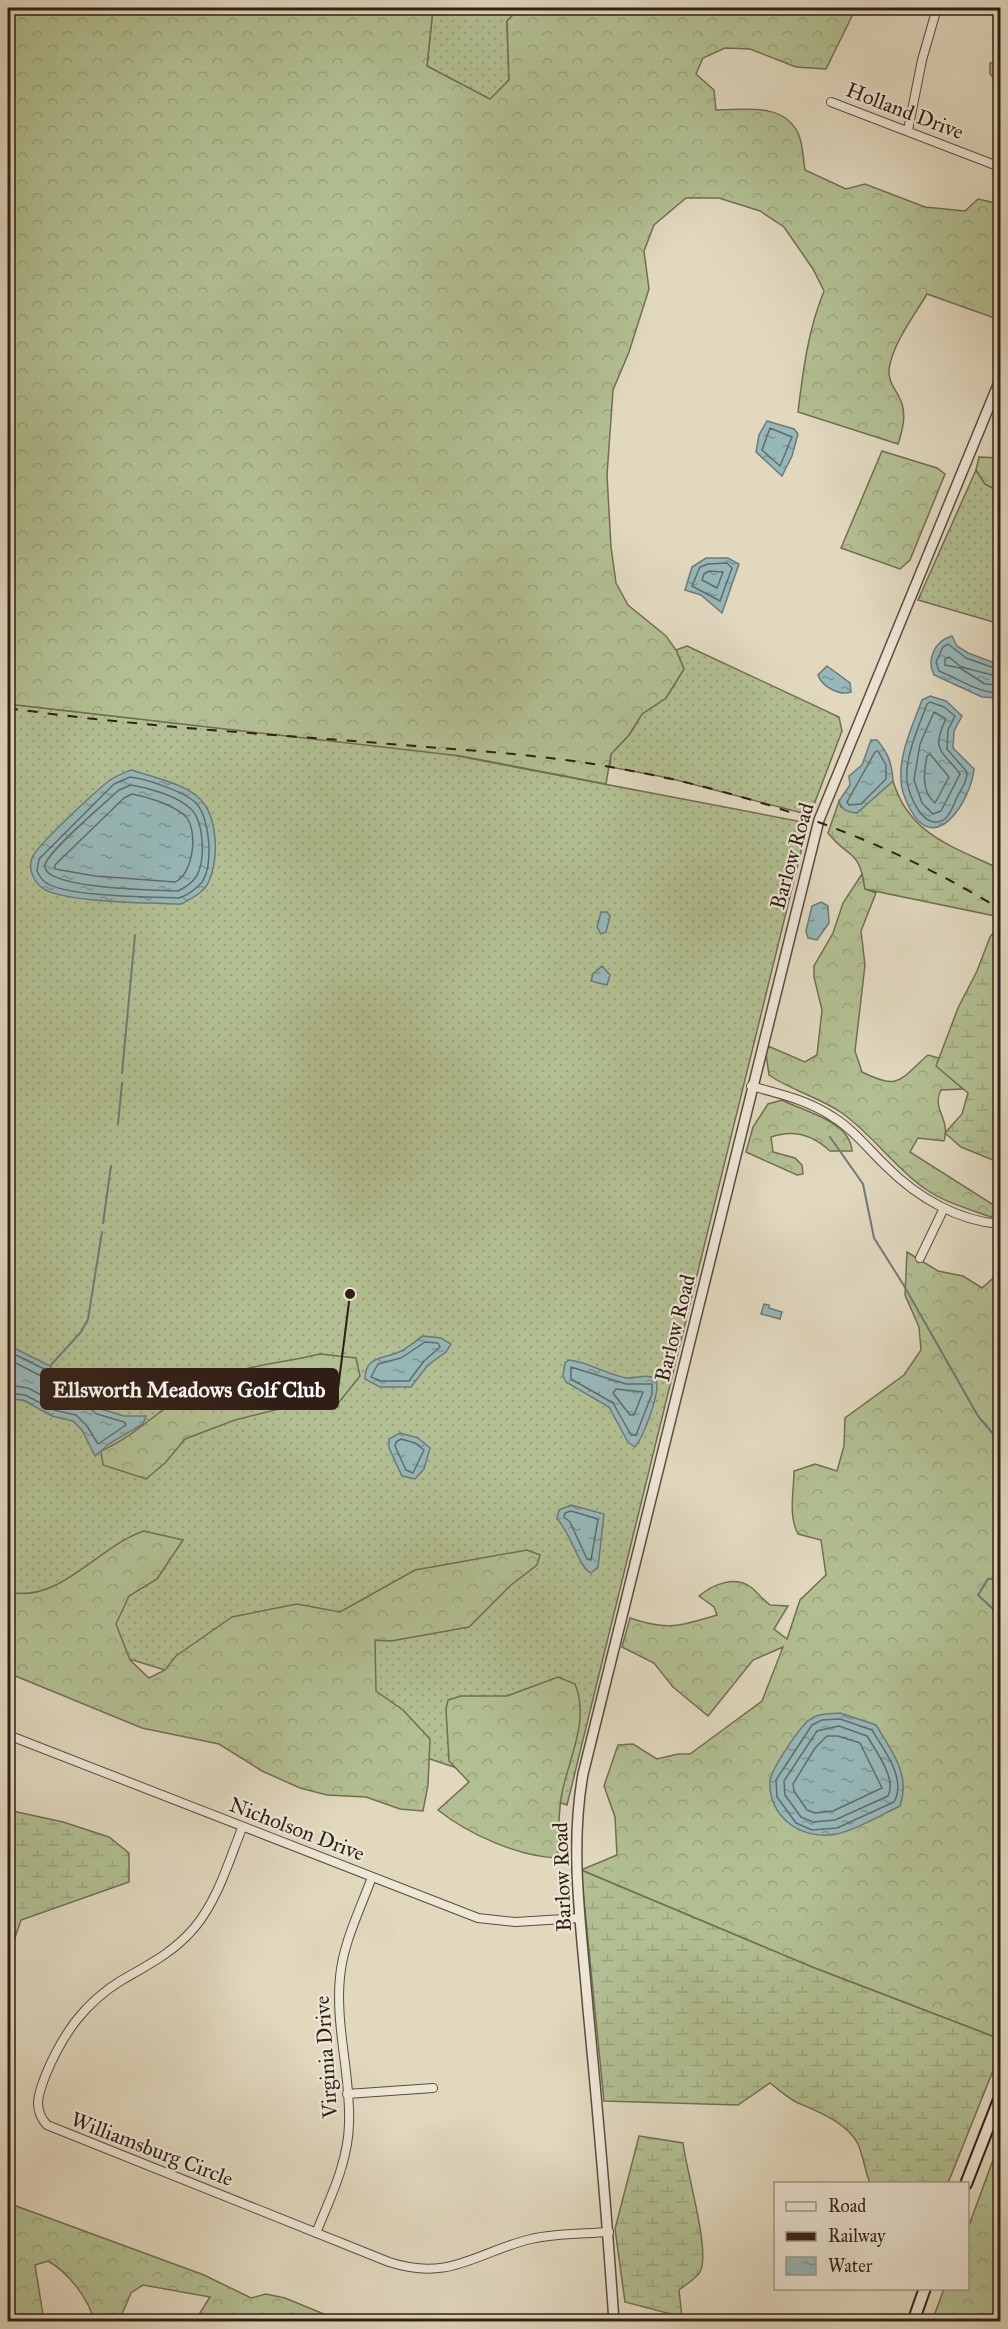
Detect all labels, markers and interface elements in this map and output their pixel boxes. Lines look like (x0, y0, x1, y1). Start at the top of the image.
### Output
street label: Holland Drive (843, 77, 968, 145)
street label: Barlow Road (764, 799, 820, 912)
street label: Barlow Road (649, 1271, 701, 1384)
callout: Ellsworth Meadows Golf Club (41, 1369, 338, 1409)
text: Ellsworth Meadows Golf Club (52, 1376, 326, 1403)
street label: Nicholson Drive (226, 1791, 369, 1867)
street label: Barlow Road (547, 1821, 577, 1932)
street label: Virginia Drive (309, 1995, 343, 2120)
street label: Williamsburg Circle (67, 2106, 237, 2192)
legend (774, 2182, 969, 2290)
text: Road (828, 2195, 866, 2217)
text: Railway (828, 2225, 886, 2247)
text: Water (828, 2255, 873, 2277)

